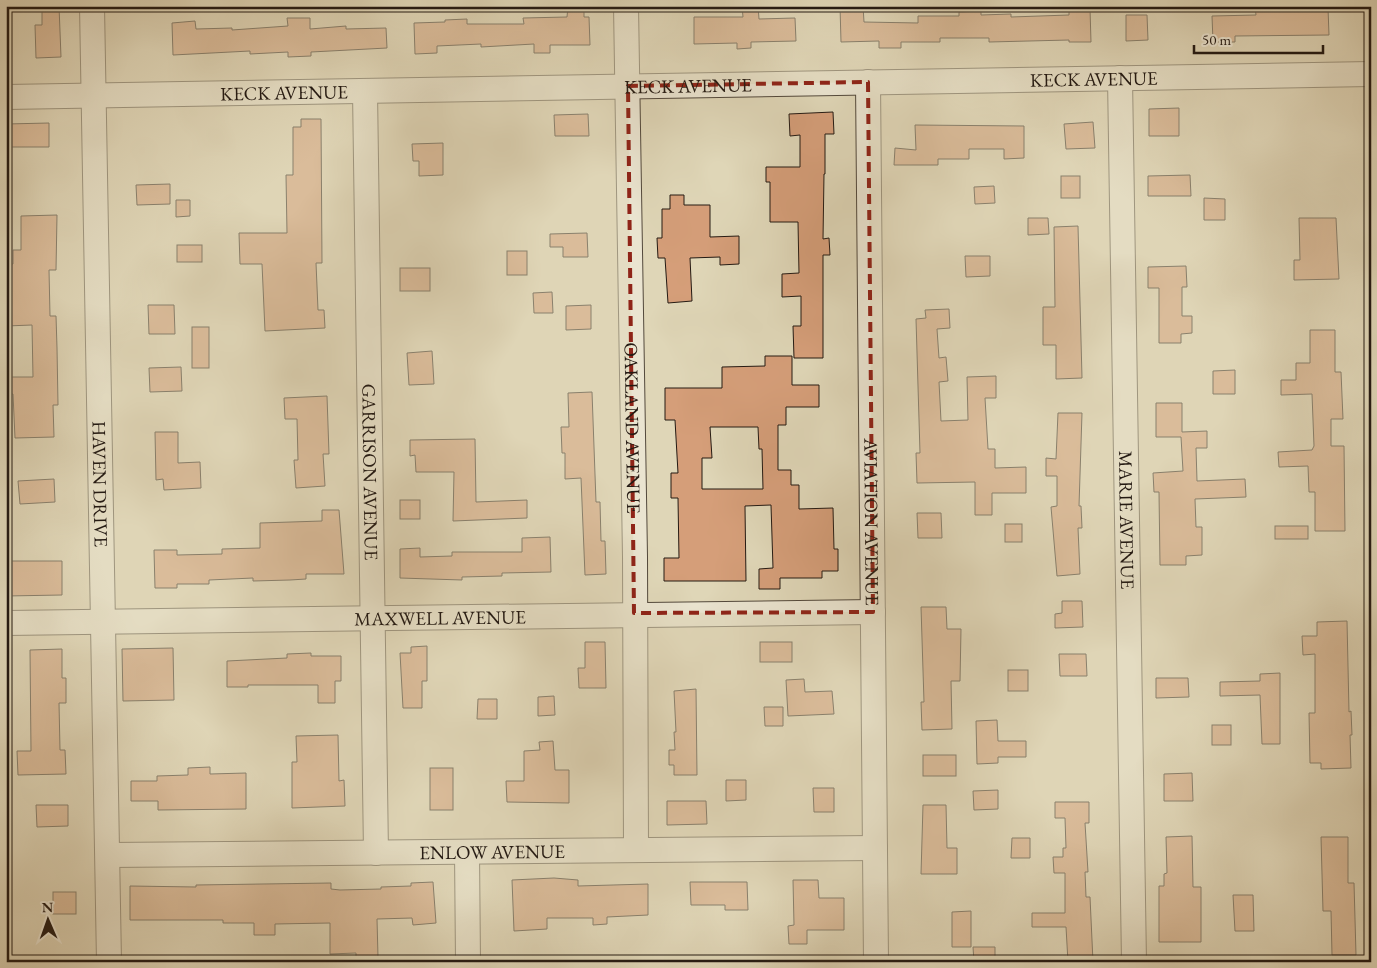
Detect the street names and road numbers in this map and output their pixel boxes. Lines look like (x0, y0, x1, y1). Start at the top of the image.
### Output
street label: KECK AVENUE (1030, 65, 1158, 92)
street label: KECK AVENUE (624, 72, 752, 99)
street label: KECK AVENUE (220, 79, 348, 106)
street label: OAKLAND AVENUE (619, 342, 647, 514)
street label: GARRISON AVENUE (357, 383, 384, 561)
street label: HAVEN DRIVE (87, 421, 114, 547)
street label: AVIATION AVENUE (859, 437, 885, 606)
street label: MARIE AVENUE (1113, 450, 1141, 590)
street label: MAXWELL AVENUE (354, 604, 526, 631)
street label: ENLOW AVENUE (419, 838, 565, 865)

